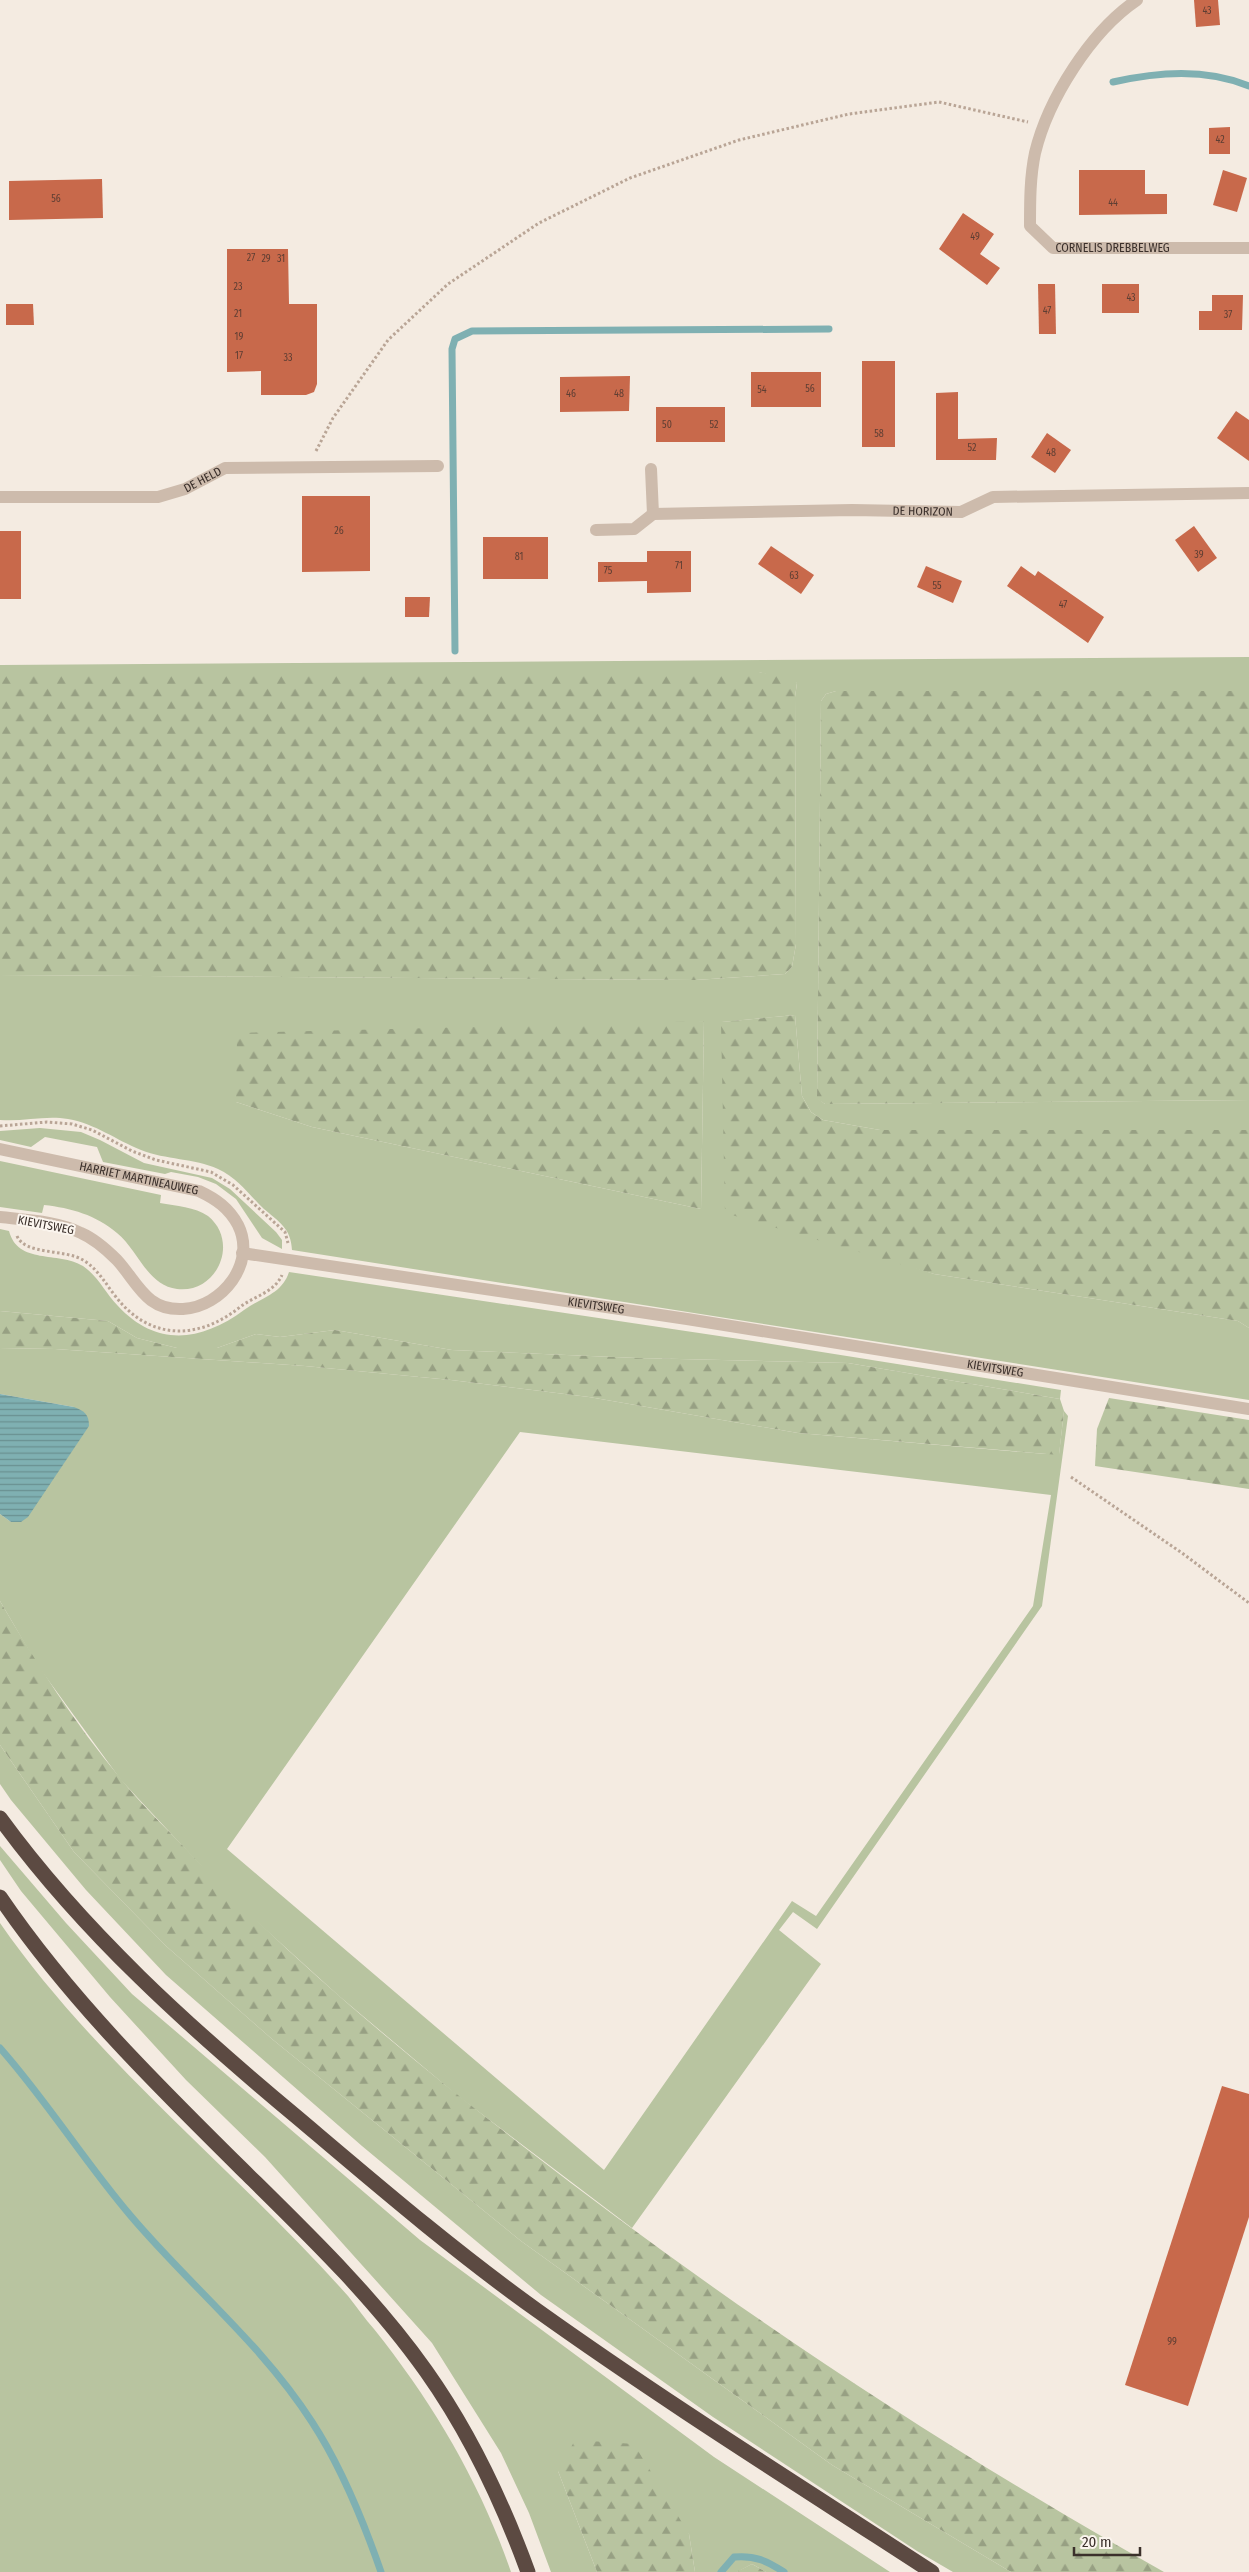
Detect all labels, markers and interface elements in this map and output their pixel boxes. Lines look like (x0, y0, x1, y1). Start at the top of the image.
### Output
house number: 43 (1202, 5, 1212, 17)
house number: 42 (1215, 134, 1225, 146)
house number: 56 (51, 193, 61, 205)
house number: 44 (1108, 197, 1118, 209)
house number: 49 (970, 231, 980, 243)
street label: CORNELIS DREBBELWEG (1055, 241, 1170, 255)
house number: 27 (247, 252, 255, 264)
house number: 29 (261, 253, 271, 265)
house number: 31 (277, 253, 285, 265)
house number: 23 (234, 281, 243, 293)
house number: 43 (1126, 292, 1136, 304)
house number: 47 (1043, 305, 1051, 317)
house number: 21 (234, 308, 242, 320)
house number: 37 (1224, 309, 1232, 321)
house number: 19 (235, 331, 244, 343)
house number: 17 (235, 350, 243, 362)
house number: 33 (283, 352, 293, 364)
house number: 56 (805, 383, 815, 395)
house number: 54 (757, 384, 767, 396)
house number: 46 (566, 388, 576, 400)
house number: 48 (614, 388, 624, 400)
house number: 50 (662, 419, 672, 431)
house number: 52 (710, 419, 719, 431)
house number: 58 (874, 428, 884, 440)
house number: 52 (968, 442, 977, 454)
house number: 48 (1046, 447, 1056, 459)
street label: DE HELD (181, 464, 224, 495)
street label: DE HORIZON (893, 504, 953, 519)
house number: 26 (334, 525, 344, 537)
house number: 39 (1194, 549, 1204, 561)
house number: 81 (515, 551, 523, 563)
house number: 71 (675, 560, 683, 572)
house number: 75 (604, 565, 613, 577)
house number: 63 (789, 570, 799, 582)
house number: 55 (932, 580, 942, 592)
house number: 47 (1059, 599, 1067, 611)
street label: HARRIET MARTINEAUWEG (78, 1159, 200, 1198)
street label: KIEVITSWEG (17, 1213, 75, 1237)
street label: KIEVITSWEG (567, 1294, 625, 1317)
street label: KIEVITSWEG (966, 1357, 1025, 1380)
house number: 99 (1167, 2336, 1177, 2348)
scale bar (1074, 2524, 1140, 2556)
text: 20 m (1082, 2533, 1112, 2551)

